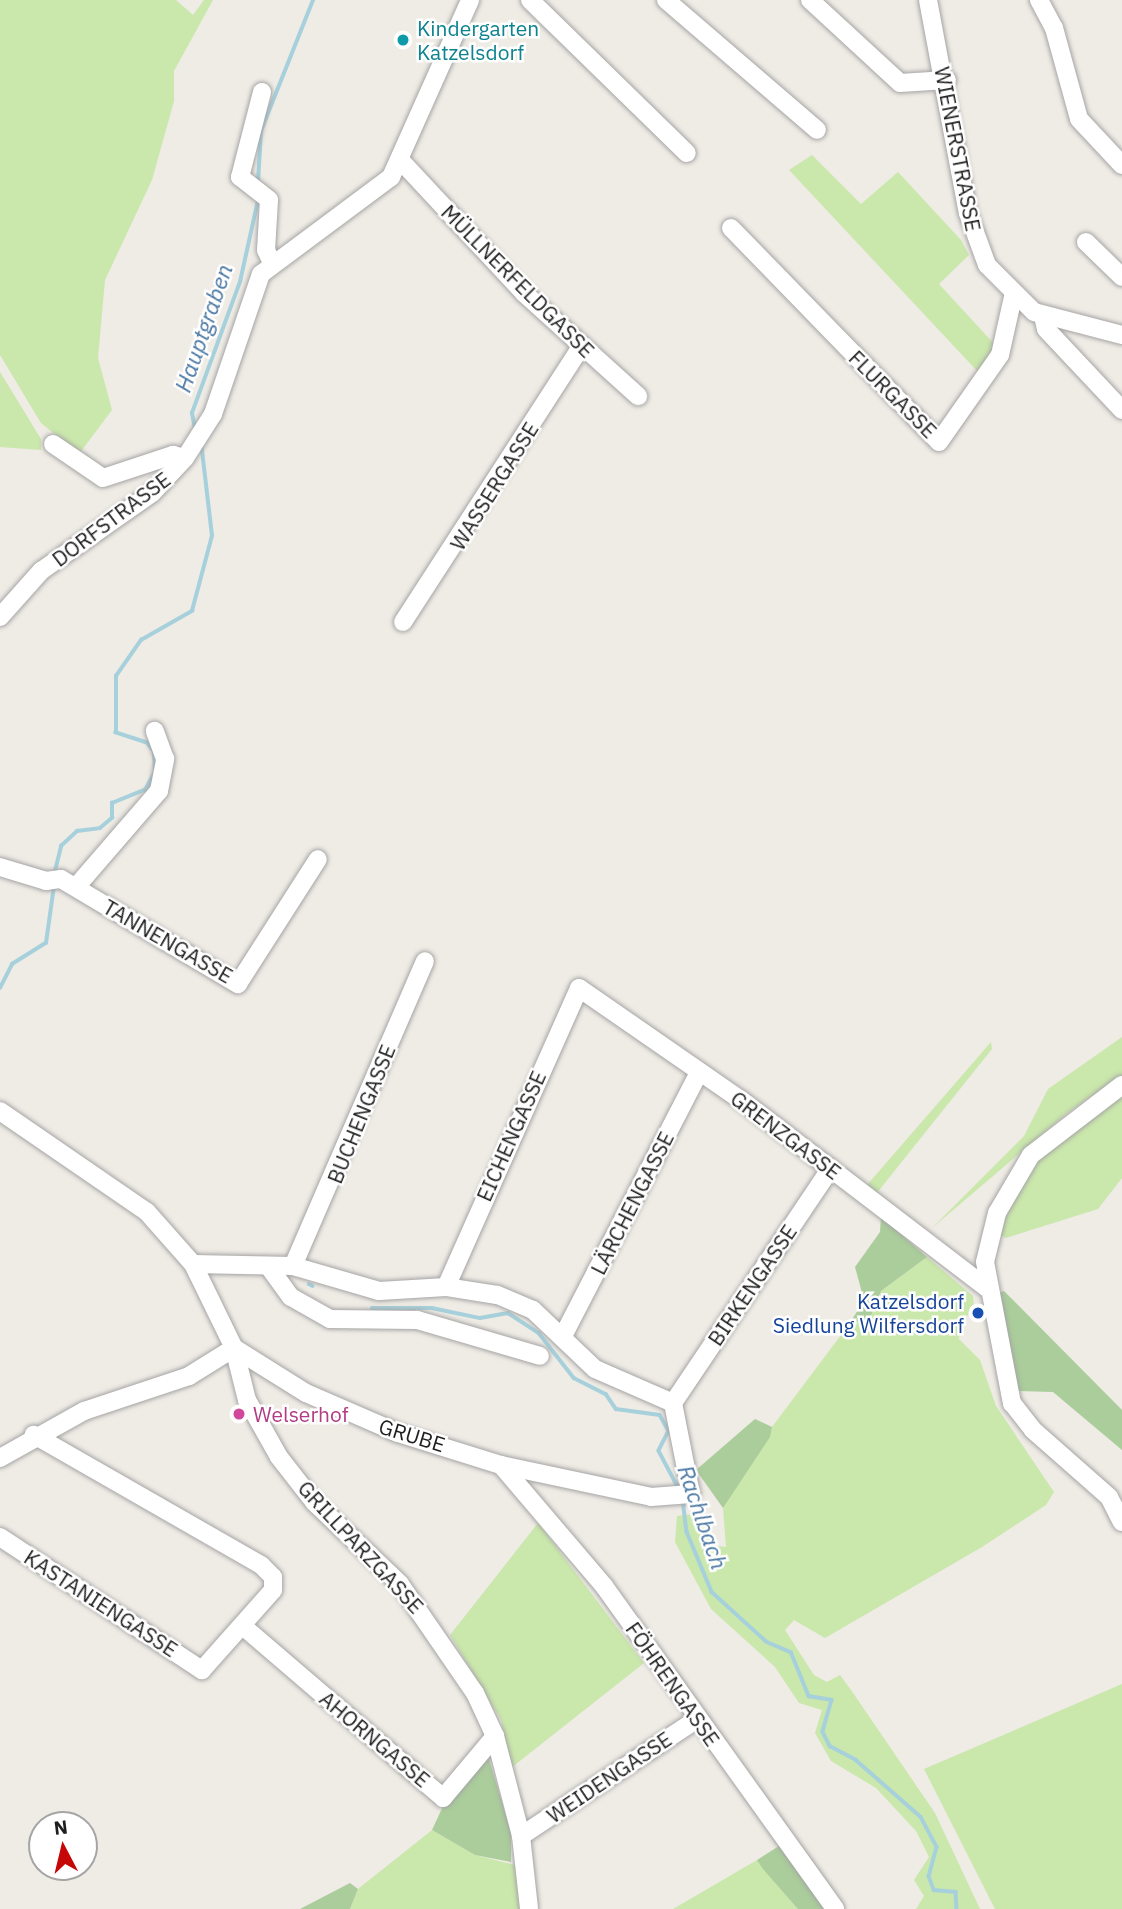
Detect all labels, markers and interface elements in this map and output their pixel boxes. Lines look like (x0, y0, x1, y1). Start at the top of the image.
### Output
place label: Kindergarten Katzelsdorf (417, 15, 539, 65)
marker: Kindergarten Katzelsdorf (395, 32, 411, 48)
street label: WIENERSTRASSE (930, 65, 986, 233)
street label: MÜLLNERFELDGASSE (436, 199, 600, 363)
water label: Hauptgraben (168, 260, 238, 396)
street label: FLURGASSE (844, 345, 942, 443)
street label: WASSERGASSE (445, 417, 543, 555)
street label: DORFSTRASSE (47, 466, 175, 572)
street label: TANNENGASSE (99, 894, 237, 988)
street label: BUCHENGASSE (322, 1041, 400, 1187)
street label: EICHENGASSE (471, 1067, 551, 1205)
street label: GRENZGASSE (726, 1085, 846, 1185)
street label: LÄRCHENGASSE (585, 1127, 679, 1279)
street label: BIRKENGASSE (702, 1220, 802, 1350)
place label: Katzelsdorf Siedlung Wilfersdorf (773, 1288, 964, 1338)
marker: Katzelsdorf Siedlung Wilfersdorf (970, 1305, 986, 1321)
place label: Welserhof (253, 1401, 348, 1427)
marker: Welserhof (231, 1406, 247, 1422)
street label: GRUBE (376, 1413, 448, 1457)
water label: Rachlbach (672, 1461, 734, 1573)
street label: GRILLPARZGASSE (293, 1475, 429, 1619)
street label: KASTANIENGASSE (20, 1544, 182, 1662)
street label: FÖHRENGASSE (621, 1617, 725, 1751)
street label: AHORNGASSE (315, 1686, 435, 1792)
street label: WEIDENGASSE (542, 1726, 676, 1828)
north arrow (28, 1811, 98, 1881)
text: N (52, 1814, 69, 1840)

